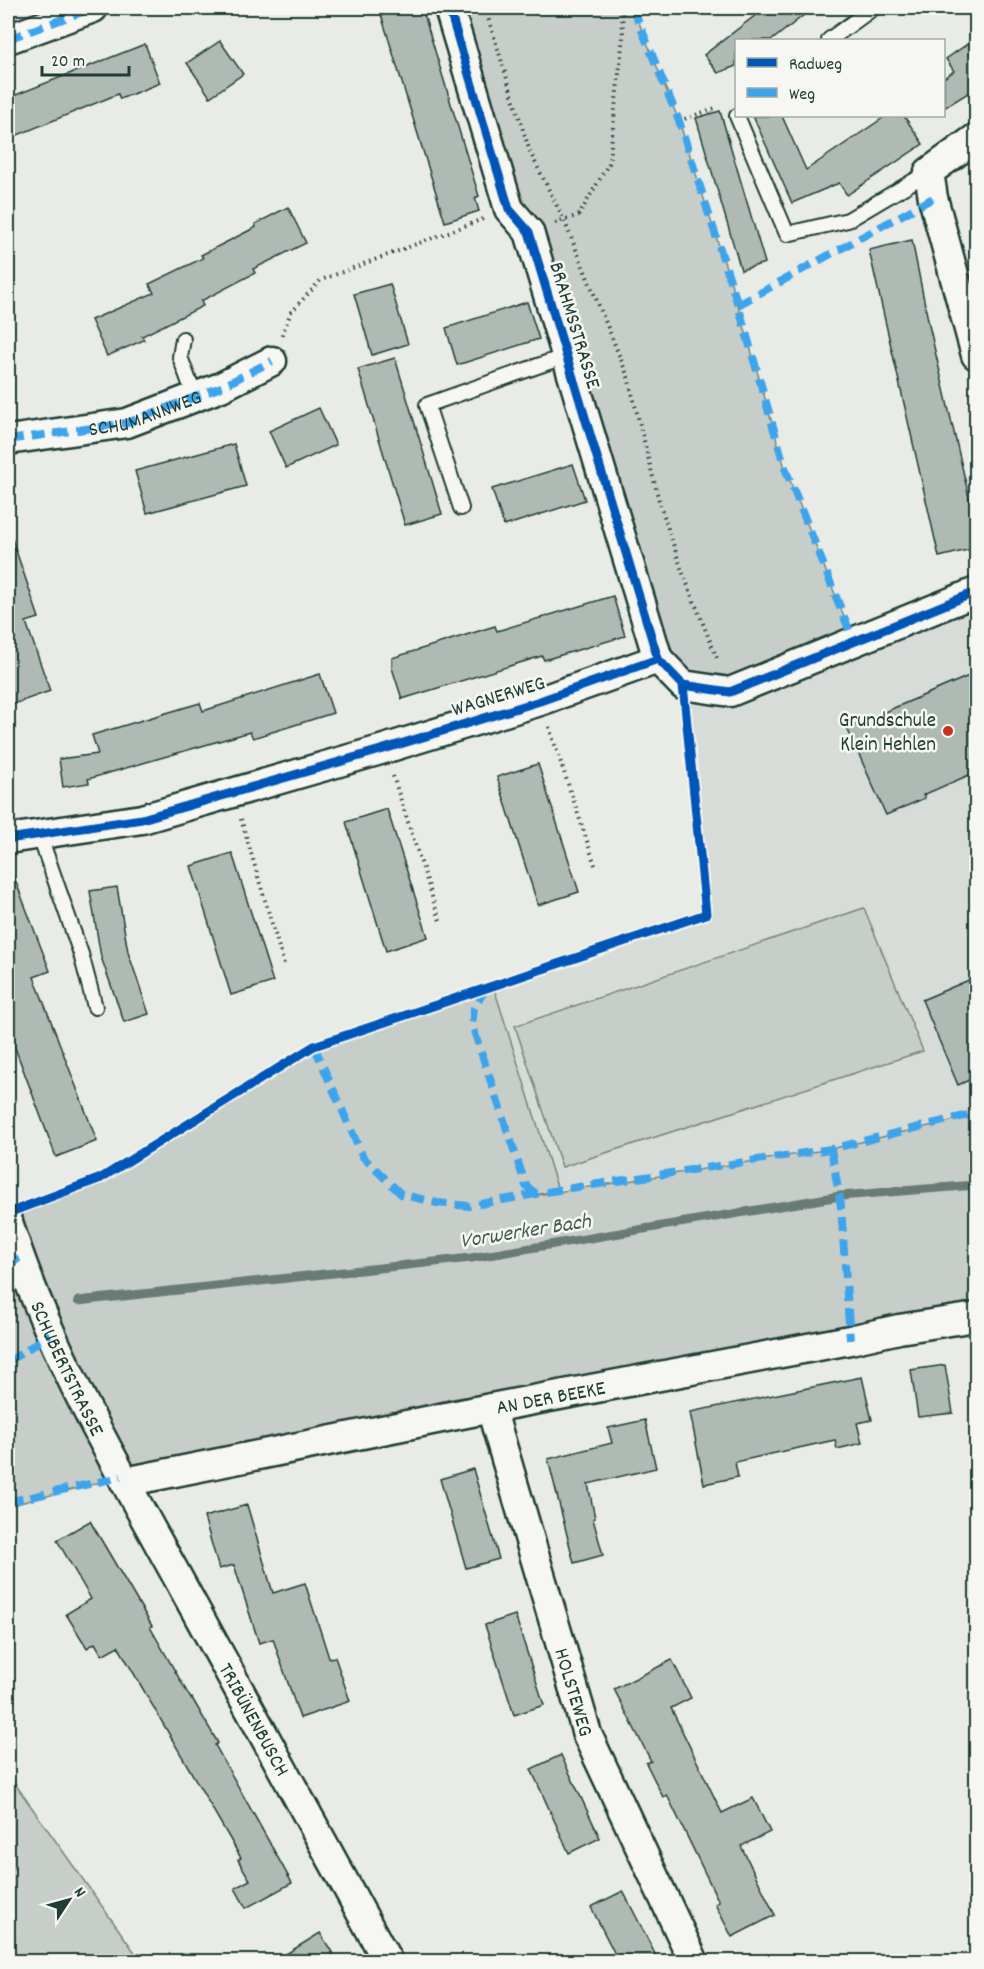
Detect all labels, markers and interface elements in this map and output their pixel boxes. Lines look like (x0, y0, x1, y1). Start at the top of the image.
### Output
scale bar (42, 39, 129, 77)
legend (735, 39, 945, 117)
text: 20 m (51, 50, 85, 75)
text: Radweg (789, 53, 842, 78)
text: Weg (789, 83, 815, 108)
street label: BRAHMSSTRASSE (540, 259, 607, 394)
street label: SCHUMANNWEG (87, 384, 207, 446)
street label: WAGNERWEG (448, 669, 549, 726)
place label: Grundschule Klein Hehlen (839, 707, 936, 761)
marker: Grundschule Klein Hehlen (941, 724, 955, 738)
water label: Vorwerker Bach (458, 1207, 594, 1258)
street label: SCHUBERTSTRASSE (21, 1297, 110, 1443)
street label: AN DER BEEKE (494, 1375, 609, 1425)
street label: HOLSTEWEG (545, 1645, 599, 1741)
street label: TRIBÜNENBUSCH (209, 1658, 296, 1783)
north arrow (39, 1870, 99, 1930)
text: N (67, 1883, 91, 1903)

